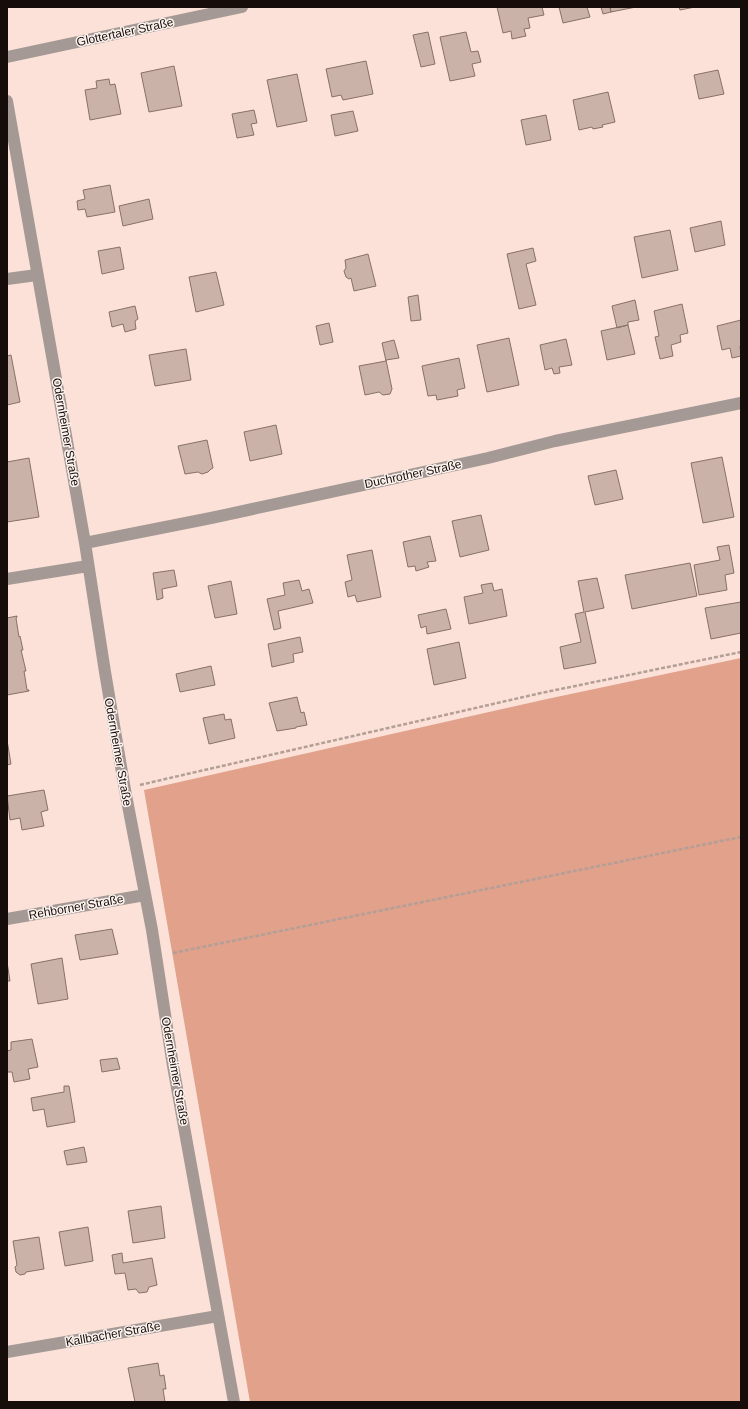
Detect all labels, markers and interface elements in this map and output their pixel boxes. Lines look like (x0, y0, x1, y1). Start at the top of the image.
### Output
street label: Glottertaler Straße (75, 15, 175, 49)
street label: Odernheimer Straße (50, 377, 82, 487)
street label: Duchrother Straße (363, 457, 463, 491)
street label: Odernheimer Straße (102, 697, 134, 807)
street label: Rehborner Straße (27, 892, 125, 922)
street label: Odernheimer Straße (159, 1016, 191, 1126)
street label: Kallbacher Straße (64, 1319, 162, 1349)

